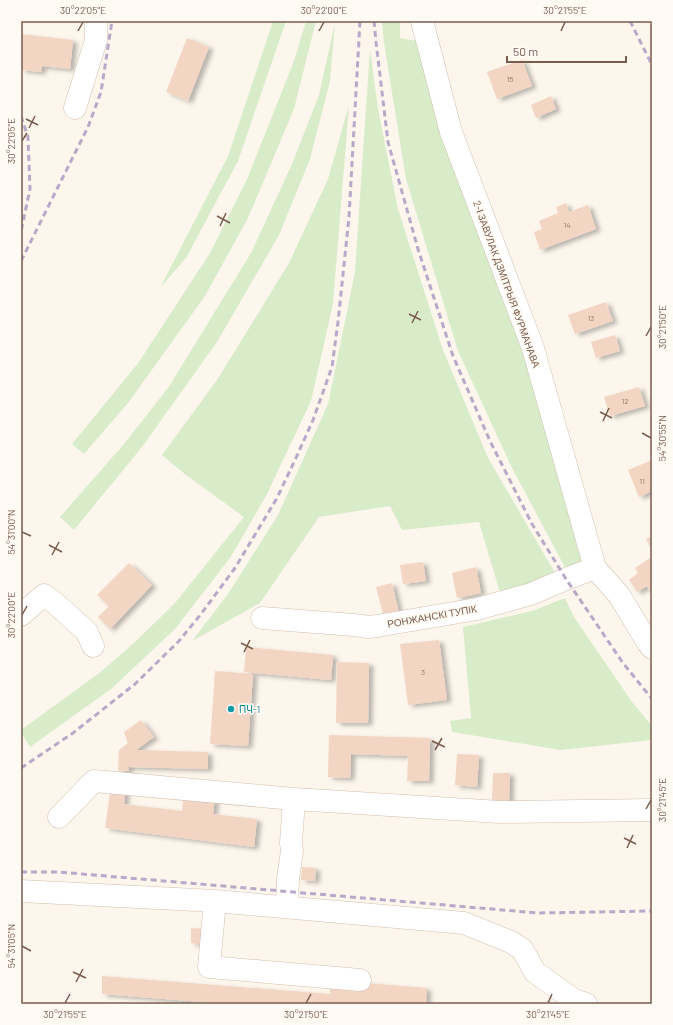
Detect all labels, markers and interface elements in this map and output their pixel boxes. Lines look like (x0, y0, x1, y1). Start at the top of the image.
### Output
text: 30°22'05"E (60, 4, 106, 16)
text: 30°22'00"E (301, 4, 347, 16)
text: 30°21'55"E (543, 4, 587, 16)
scale bar (507, 38, 626, 64)
text: 50 m (513, 44, 538, 58)
house number: 15 (507, 74, 513, 84)
text: 30°22'05"E (5, 118, 17, 164)
street label: 2-І ЗАВУЛАК ДЗМІТРЫЯ ФУРМАНАВА (471, 199, 543, 369)
house number: 14 (563, 220, 571, 230)
text: 30°21'50"E (656, 305, 668, 349)
house number: 13 (588, 313, 594, 323)
house number: 12 (621, 396, 629, 406)
text: 54°30'55"N (656, 415, 668, 461)
house number: 11 (639, 476, 645, 486)
text: 54°31'00"N (5, 509, 17, 555)
text: 30°22'00"E (5, 592, 17, 638)
street label: РОНЖАНСКІ ТУПІК (386, 602, 478, 630)
house number: 3 (421, 667, 425, 677)
place label: ПЧ-1 (239, 703, 260, 715)
marker: ПЧ-1 (226, 704, 236, 714)
text: 30°21'45"E (656, 778, 668, 822)
text: 54°31'05"N (5, 924, 17, 968)
text: 30°21'55"E (43, 1008, 87, 1020)
text: 30°21'50"E (284, 1008, 328, 1020)
text: 30°21'45"E (526, 1008, 570, 1020)

